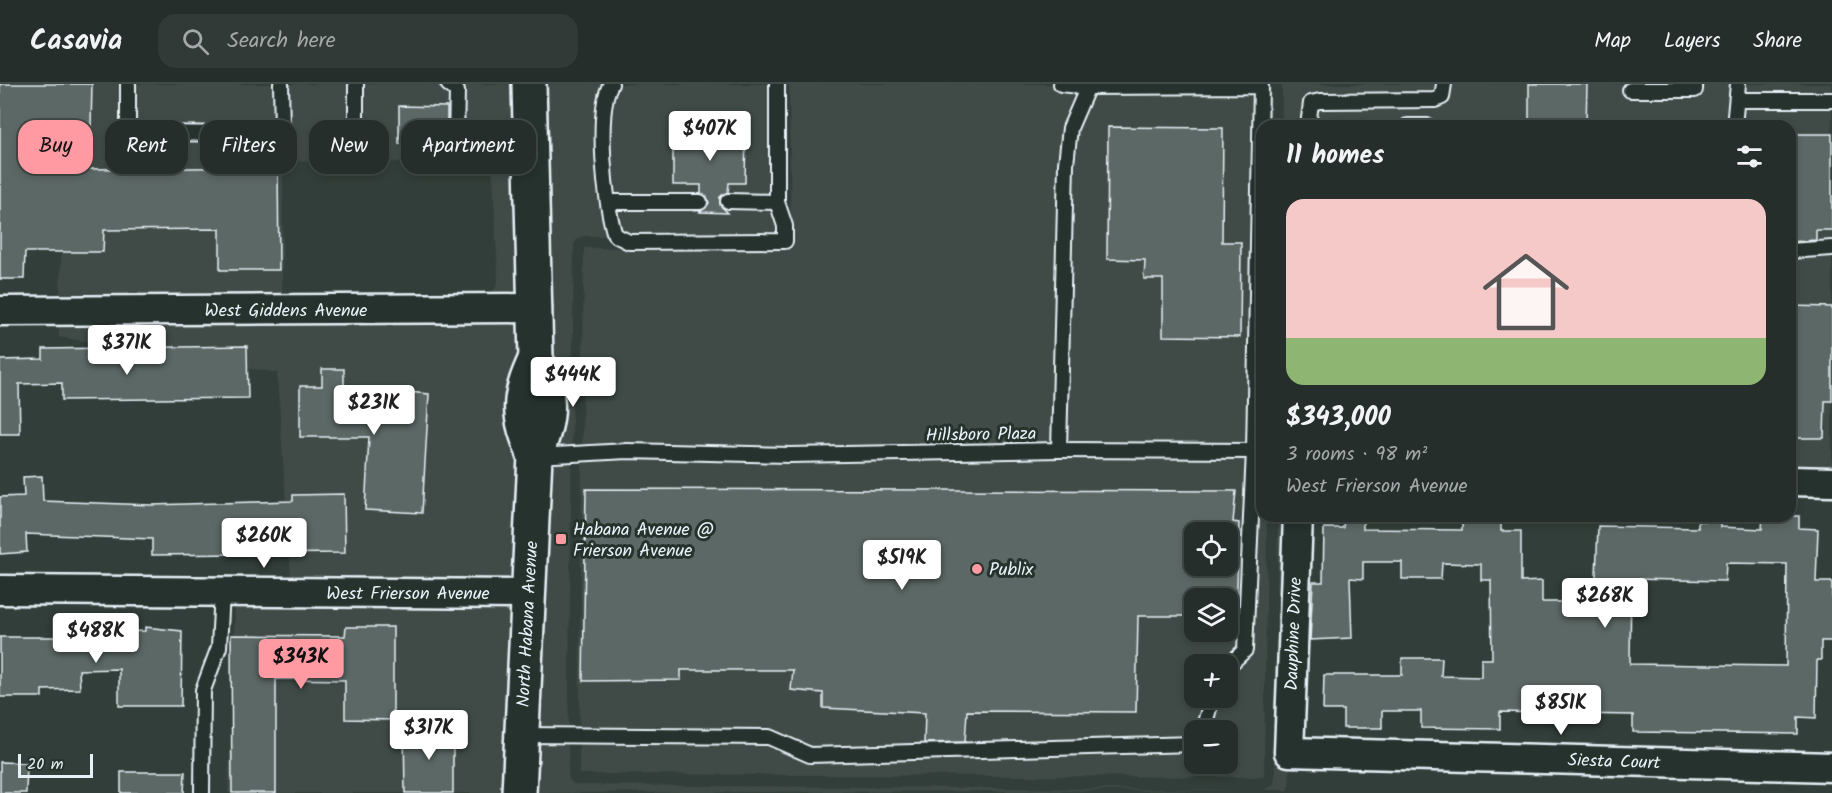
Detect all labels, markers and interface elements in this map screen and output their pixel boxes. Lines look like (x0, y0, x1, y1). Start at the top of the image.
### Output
search box (158, 14, 578, 68)
text: Casavia (30, 19, 122, 64)
text: Search here (227, 24, 336, 59)
icon: search (179, 25, 212, 58)
text: Map (1594, 25, 1631, 58)
text: Layers (1664, 25, 1720, 58)
text: Share (1753, 25, 1802, 58)
pin: $407K (668, 111, 752, 162)
text: $407K (683, 114, 737, 146)
chip: Buy (18, 120, 93, 174)
chip: Rent (105, 120, 188, 174)
chip: Filters (200, 120, 297, 174)
chip: New (309, 120, 389, 174)
chip: Apartment (401, 120, 536, 174)
text: 11 homes (1286, 135, 1384, 177)
icon: filters (1733, 140, 1766, 173)
icon: home (1472, 238, 1580, 346)
street label: West Giddens Avenue (205, 297, 367, 326)
pin: $371K (85, 325, 169, 376)
text: $371K (102, 328, 152, 360)
pin: $444K (531, 357, 615, 408)
text: $444K (545, 360, 601, 392)
pin: $231K (332, 385, 416, 436)
text: $231K (348, 388, 400, 420)
text: $343,000 (1286, 397, 1391, 439)
street label: Hillsboro Plaza (925, 420, 1037, 451)
text: 3 rooms · 98 m² (1286, 439, 1427, 471)
text: West Frierson Avenue (1286, 471, 1468, 503)
place label: Habana Avenue @ Frierson Avenue (573, 516, 714, 566)
pin: $260K (222, 518, 306, 569)
text: $260K (236, 521, 292, 553)
map controls (1184, 522, 1238, 774)
button: locate (1184, 522, 1238, 576)
marker: Habana Avenue @ Frierson Avenue (554, 532, 568, 546)
street label: North Habana Avenue (510, 540, 547, 708)
pin: $519K (860, 540, 944, 591)
text: $519K (877, 543, 927, 575)
place label: Publix (989, 556, 1034, 585)
marker: Publix (970, 562, 984, 576)
street label: Dauphine Drive (1278, 577, 1311, 691)
pin: $268K (1563, 578, 1647, 629)
street label: West Frierson Avenue (326, 580, 490, 609)
text: $268K (1576, 581, 1634, 613)
button: layers (1184, 588, 1238, 642)
pin: $488K (54, 613, 138, 664)
text: $488K (67, 616, 125, 648)
pin: $343K (259, 639, 343, 690)
text: $343K (273, 642, 329, 674)
button: + (1184, 654, 1238, 708)
pin: $851K (1519, 685, 1603, 736)
text: $851K (1535, 688, 1587, 720)
pin: $317K (387, 710, 471, 761)
text: $317K (404, 713, 454, 745)
button: − (1184, 720, 1238, 774)
street label: Siesta Court (1567, 746, 1662, 779)
scale bar (18, 751, 93, 778)
text: 20 m (27, 752, 63, 777)

